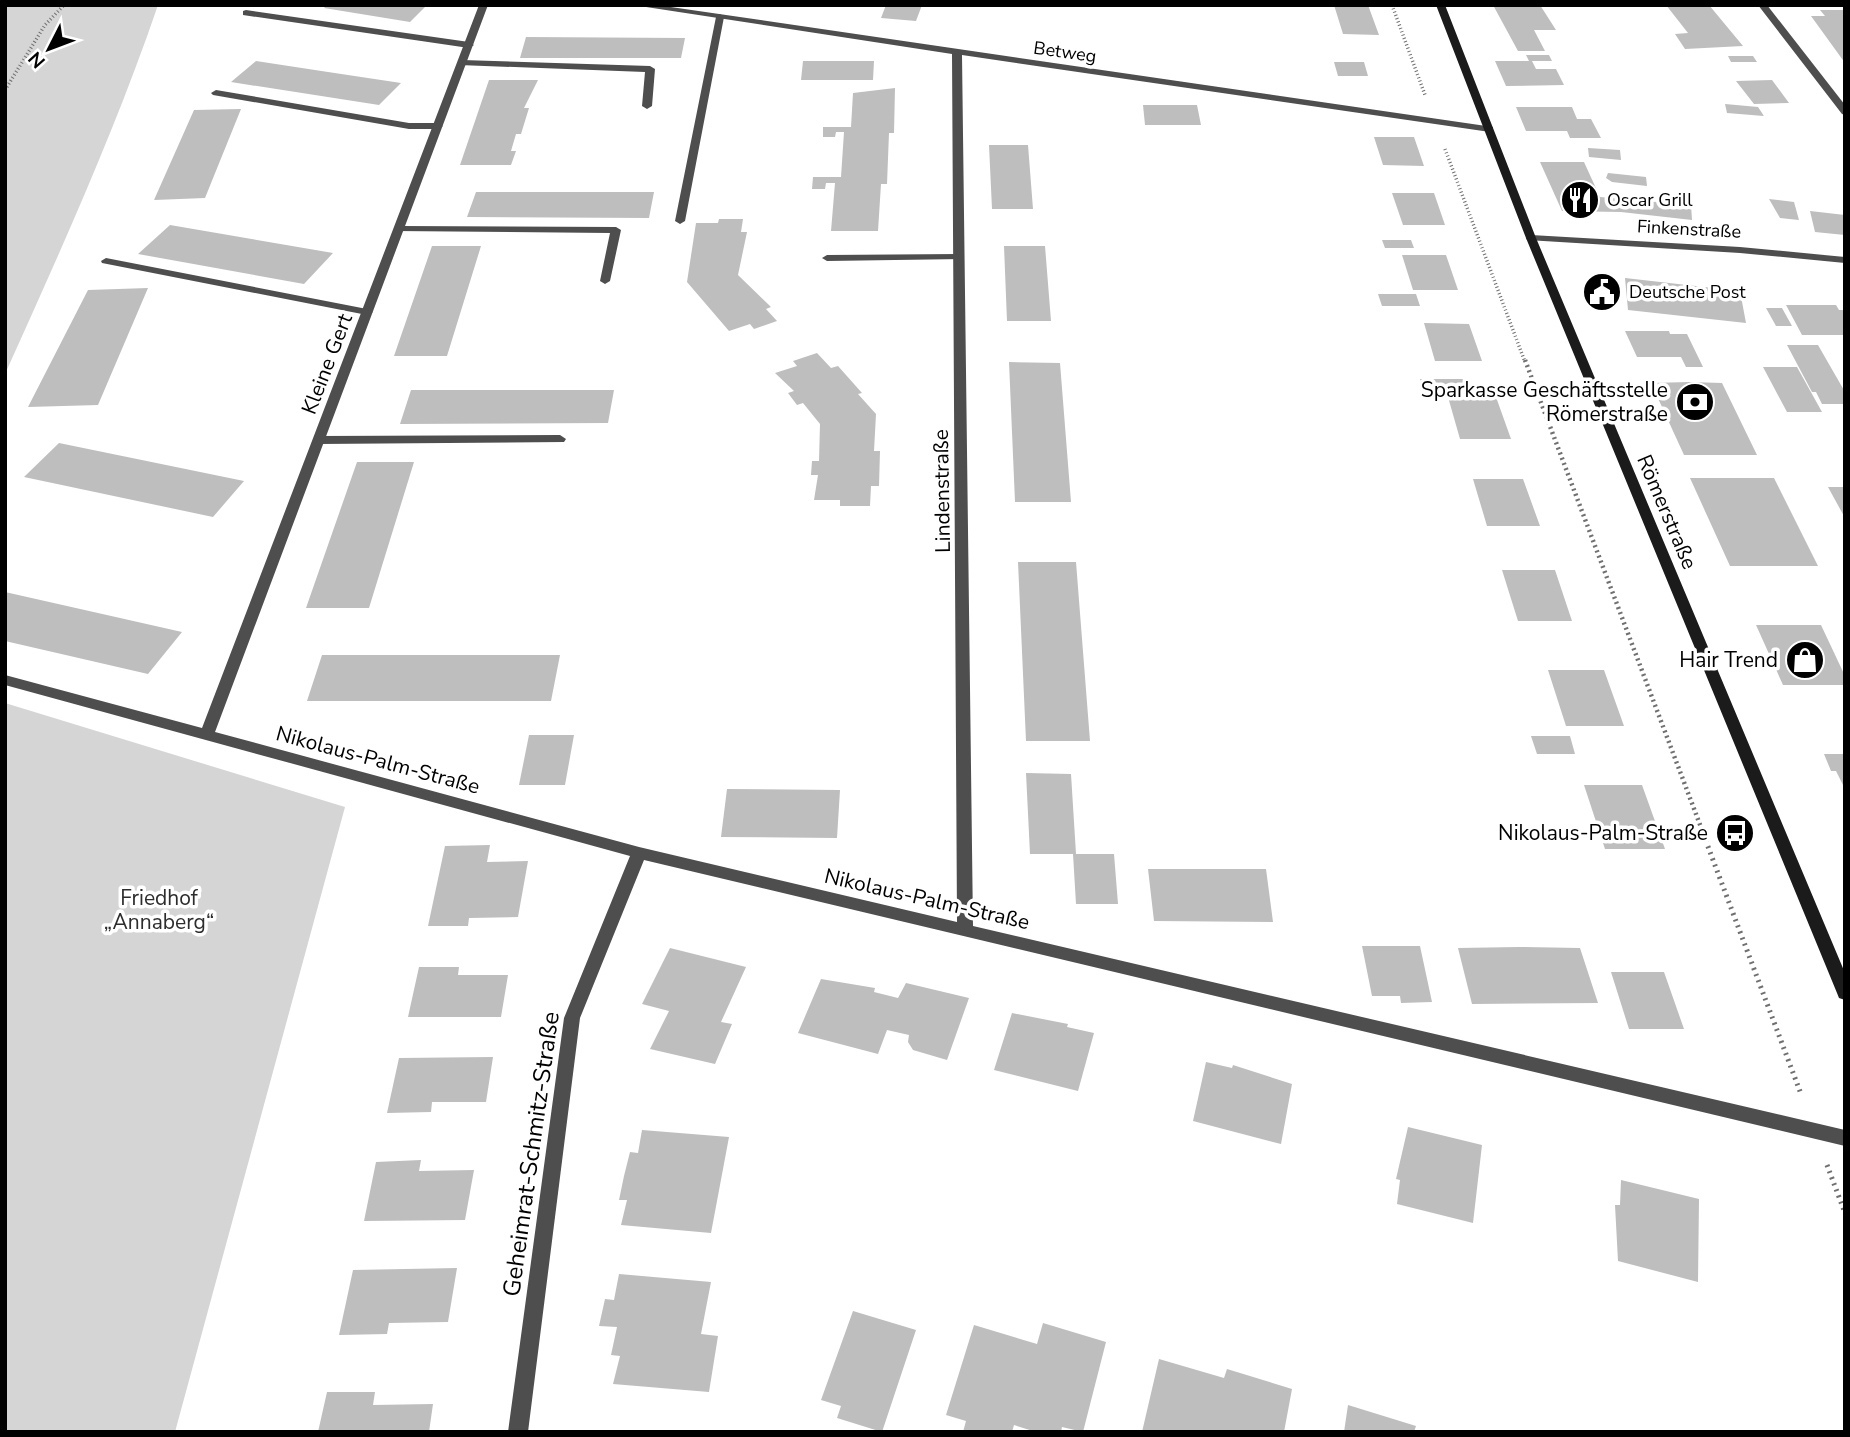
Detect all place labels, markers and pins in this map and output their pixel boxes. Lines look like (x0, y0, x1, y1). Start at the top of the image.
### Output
restaurant icon: Oscar Grill (1559, 179, 1601, 221)
place label: Oscar Grill (1607, 188, 1693, 212)
public building icon: Deutsche Post (1581, 271, 1623, 313)
place label: Deutsche Post (1629, 280, 1746, 304)
place label: Sparkasse Geschäftsstelle Römerstraße (1421, 376, 1668, 428)
bank icon: Sparkasse Geschäftsstelle Römerstraße (1674, 381, 1716, 423)
shop icon: Hair Trend (1784, 639, 1826, 681)
place label: Hair Trend (1679, 646, 1778, 674)
bus stop icon: Nikolaus-Palm-Straße (1714, 812, 1756, 854)
place label: Nikolaus-Palm-Straße (1498, 819, 1708, 847)

